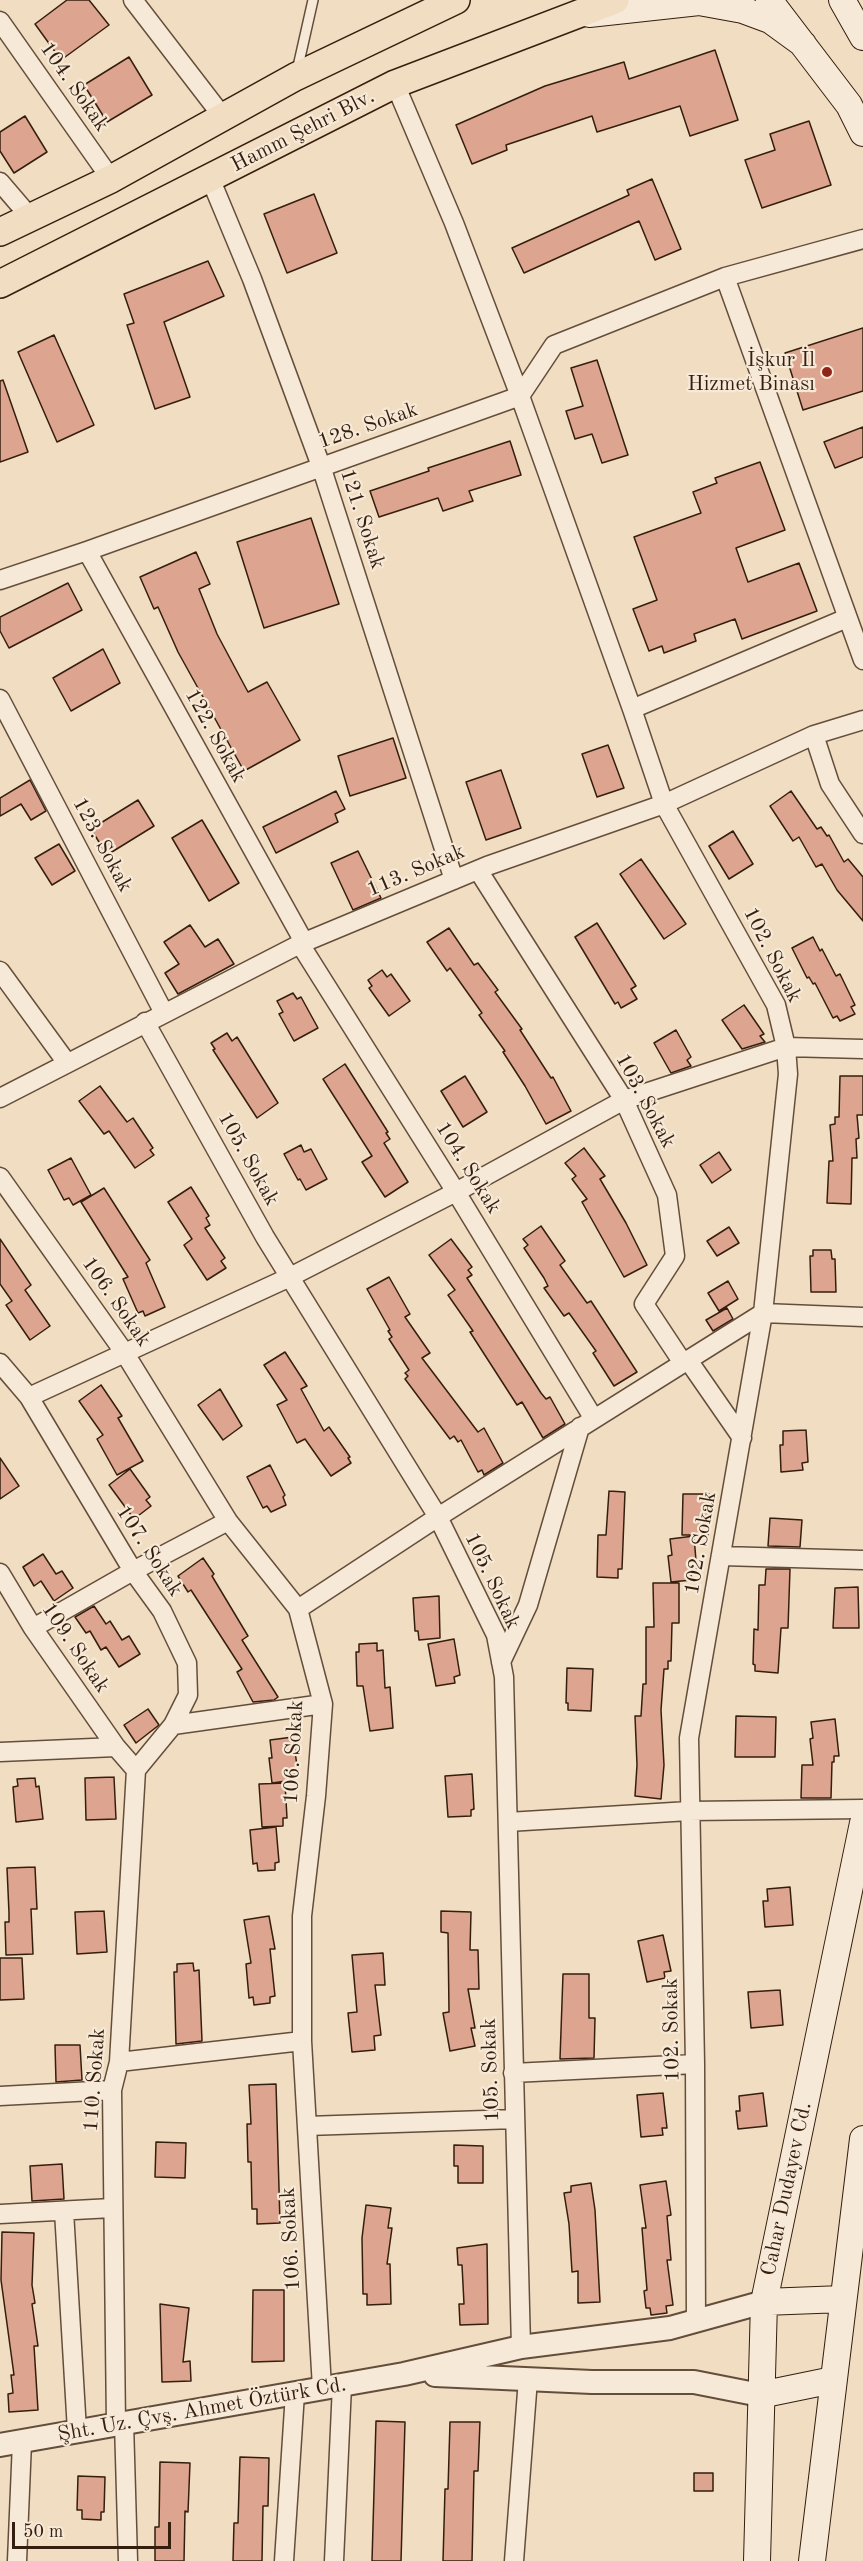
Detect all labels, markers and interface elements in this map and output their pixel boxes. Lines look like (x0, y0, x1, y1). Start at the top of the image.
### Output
street label: 104. Sokak (34, 37, 114, 137)
street label: Hamm Şehri Blv. (227, 84, 379, 178)
place label: İşkur İl Hizmet Binası (687, 347, 815, 397)
marker: İşkur İl Hizmet Binası (820, 365, 834, 379)
street label: 128. Sokak (315, 397, 421, 455)
street label: 121. Sokak (334, 466, 390, 572)
street label: 122. Sokak (179, 684, 251, 788)
street label: 123. Sokak (66, 793, 138, 897)
street label: 113. Sokak (363, 839, 469, 903)
street label: 102. Sokak (737, 903, 807, 1007)
street label: 103. Sokak (609, 1049, 681, 1153)
street label: 105. Sokak (212, 1107, 284, 1211)
street label: 104. Sokak (430, 1117, 506, 1219)
street label: 106. Sokak (76, 1252, 156, 1352)
street label: 102. Sokak (680, 1490, 722, 1596)
street label: 107. Sokak (110, 1501, 188, 1601)
street label: 105. Sokak (459, 1529, 525, 1633)
street label: 109. Sokak (35, 1598, 115, 1698)
street label: 106. Sokak (279, 1699, 309, 1805)
street label: 102. Sokak (658, 1978, 686, 2082)
street label: 105. Sokak (477, 2018, 505, 2122)
street label: 110. Sokak (79, 2027, 111, 2133)
street label: Cahar Dudayev Cd. (756, 2100, 818, 2278)
street label: 106. Sokak (276, 2186, 306, 2292)
street label: Şht. Uz. Çvş. Ahmet Öztürk Cd. (56, 2372, 348, 2448)
scale bar (15, 2510, 174, 2548)
text: 50 m (23, 2523, 63, 2541)

